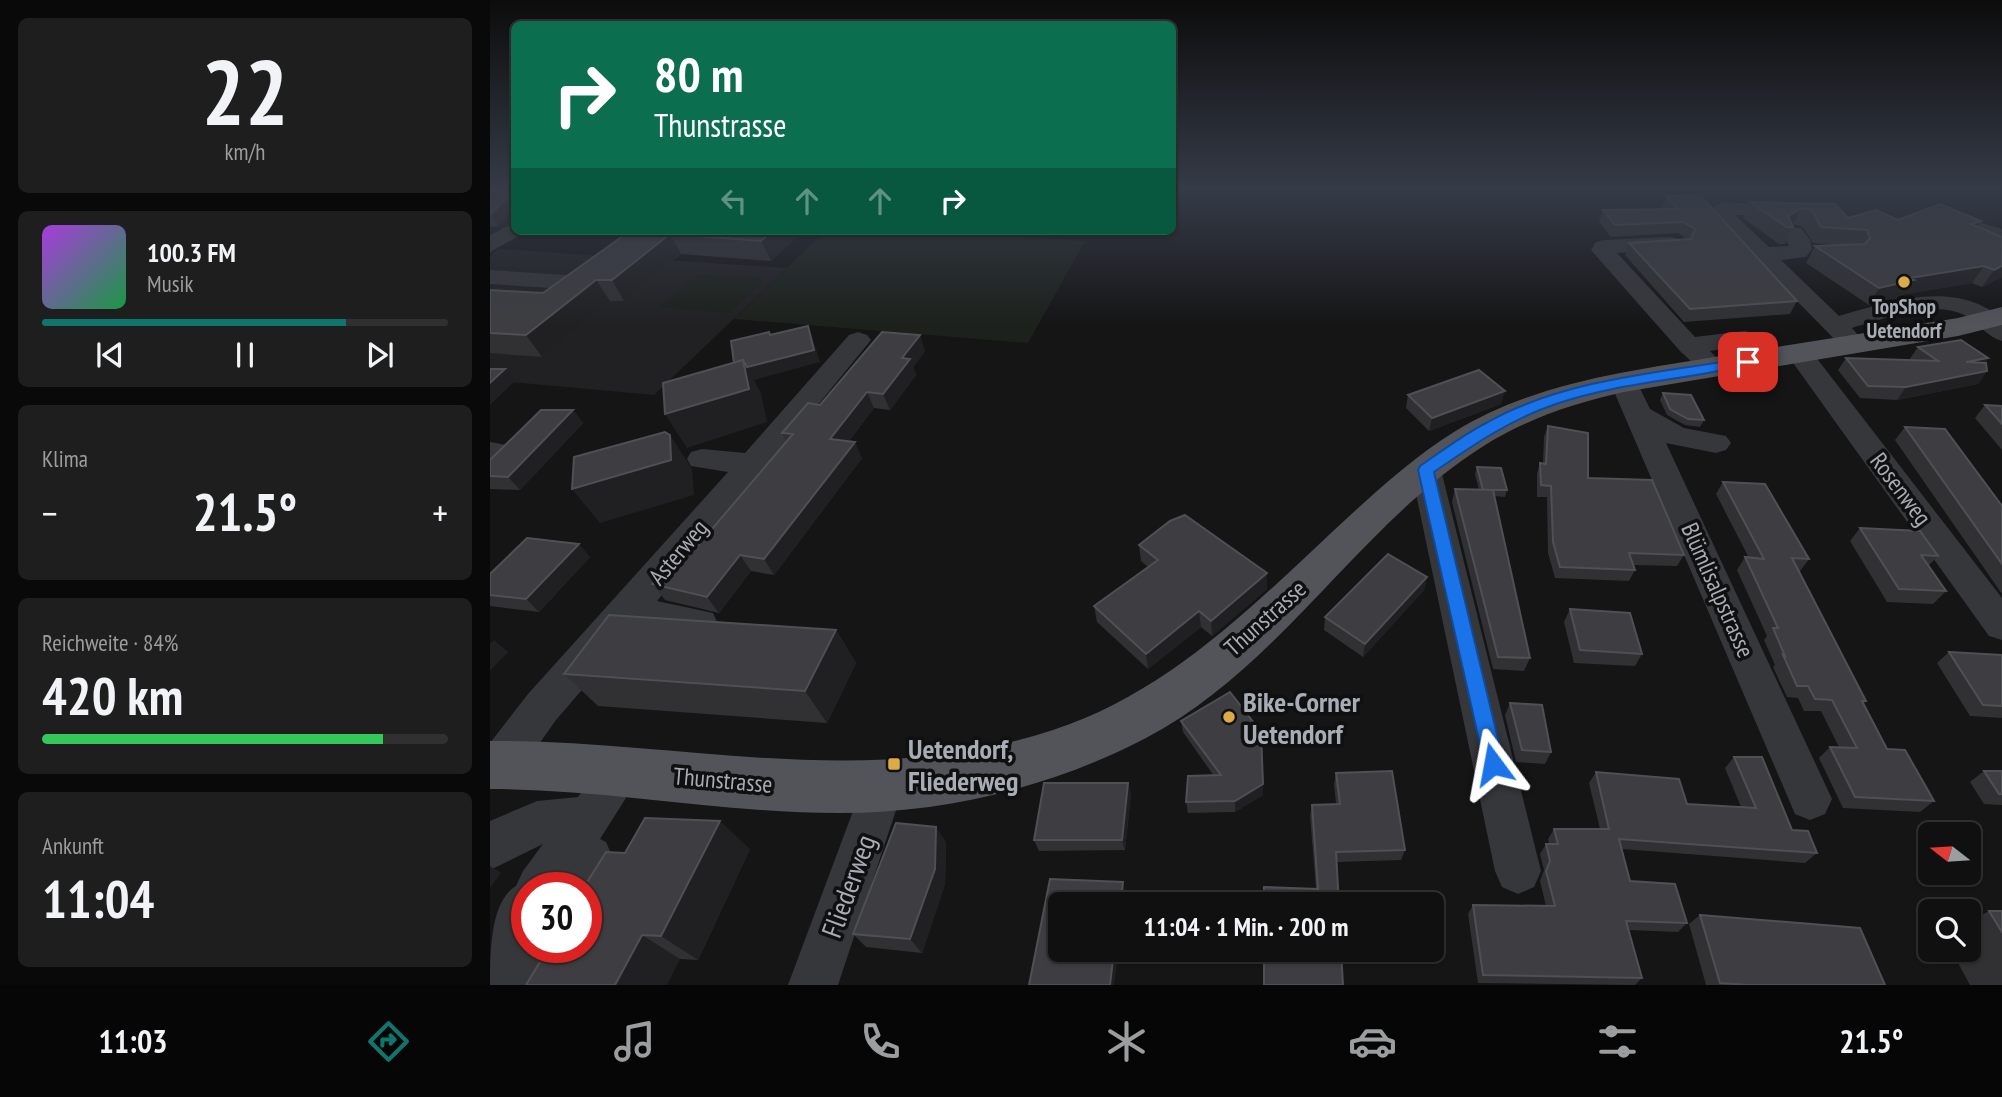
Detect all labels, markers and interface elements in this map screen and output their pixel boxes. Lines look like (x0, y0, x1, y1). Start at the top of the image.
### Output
text: 22 (202, 32, 289, 150)
text: 80 m (654, 42, 743, 106)
icon: right (539, 49, 630, 140)
text: Thunstrasse (654, 104, 786, 146)
text: km/h (225, 137, 265, 166)
icon: left (715, 182, 753, 220)
icon: ahead (788, 182, 826, 220)
icon: ahead (861, 182, 899, 220)
icon: right (934, 182, 972, 220)
text: 100.3 FM (147, 236, 236, 269)
text: Musik (147, 269, 193, 298)
marker: TopShop Uetendorf (1896, 274, 1912, 290)
place label: TopShop Uetendorf (1867, 293, 1943, 344)
pin (1718, 332, 1778, 392)
icon: previous (91, 336, 129, 374)
icon: pause (226, 336, 264, 374)
icon: next (361, 336, 399, 374)
icon: arrive (1729, 343, 1767, 381)
text: Klima (42, 444, 88, 473)
street label: Rosenweg (1863, 446, 1939, 532)
text: 21.5° (193, 478, 297, 545)
text: − (42, 488, 58, 537)
text: + (432, 488, 448, 537)
street label: Asterweg (642, 513, 714, 591)
street label: Blümlisalpstrasse (1674, 518, 1762, 662)
street label: Thunstrasse (1218, 573, 1312, 663)
text: Reichweite · 84% (42, 628, 178, 657)
text: 420 km (42, 662, 183, 729)
place label: Bike-Corner Uetendorf (1243, 683, 1361, 752)
marker: Bike-Corner Uetendorf (1221, 709, 1237, 725)
position arrow (1456, 727, 1530, 801)
place label: Uetendorf, Fliederweg (908, 730, 1018, 799)
marker: Uetendorf, Fliederweg (886, 756, 902, 772)
street label: Thunstrasse (672, 760, 774, 800)
north arrow (1918, 822, 1981, 886)
map controls (1918, 822, 1981, 962)
street label: Fliederweg (812, 829, 884, 943)
text: Ankunft (42, 831, 104, 860)
text: 11:04 (42, 865, 154, 932)
speed limit sign: 30 (511, 872, 602, 963)
button: search (1918, 899, 1981, 962)
text: 11:04 · 1 Min. · 200 m (1144, 910, 1348, 943)
icon: directions (364, 1017, 413, 1066)
icon: music (610, 1017, 659, 1066)
icon: phone (856, 1017, 905, 1066)
icon: climate (1102, 1017, 1151, 1066)
icon: car (1348, 1017, 1397, 1066)
icon: filters (1593, 1017, 1642, 1066)
text: 11:03 (98, 1020, 168, 1062)
text: 21.5° (1839, 1020, 1904, 1062)

